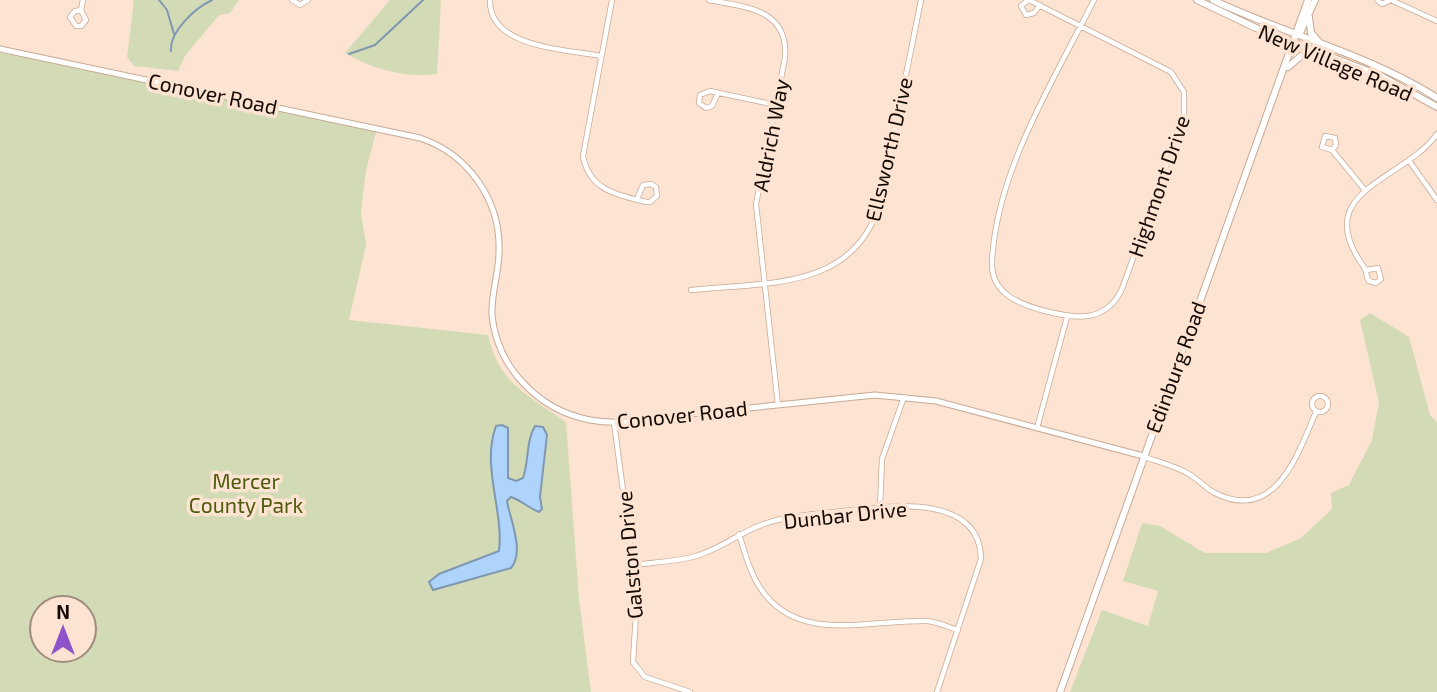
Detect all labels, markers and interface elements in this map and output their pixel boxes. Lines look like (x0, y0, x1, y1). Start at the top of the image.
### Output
street label: New Village Road (1255, 18, 1417, 106)
street label: Conover Road (146, 67, 280, 119)
street label: Ellsworth Drive (859, 74, 917, 224)
street label: Aldrich Way (747, 77, 793, 193)
street label: Highmont Drive (1122, 112, 1194, 260)
street label: Edinburg Road (1140, 298, 1210, 436)
street label: Conover Road (615, 395, 749, 433)
park label: Mercer County Park (189, 468, 303, 517)
street label: Galston Drive (611, 490, 647, 620)
street label: Dunbar Drive (782, 495, 908, 533)
north arrow (28, 594, 98, 664)
text: N (56, 600, 70, 623)

